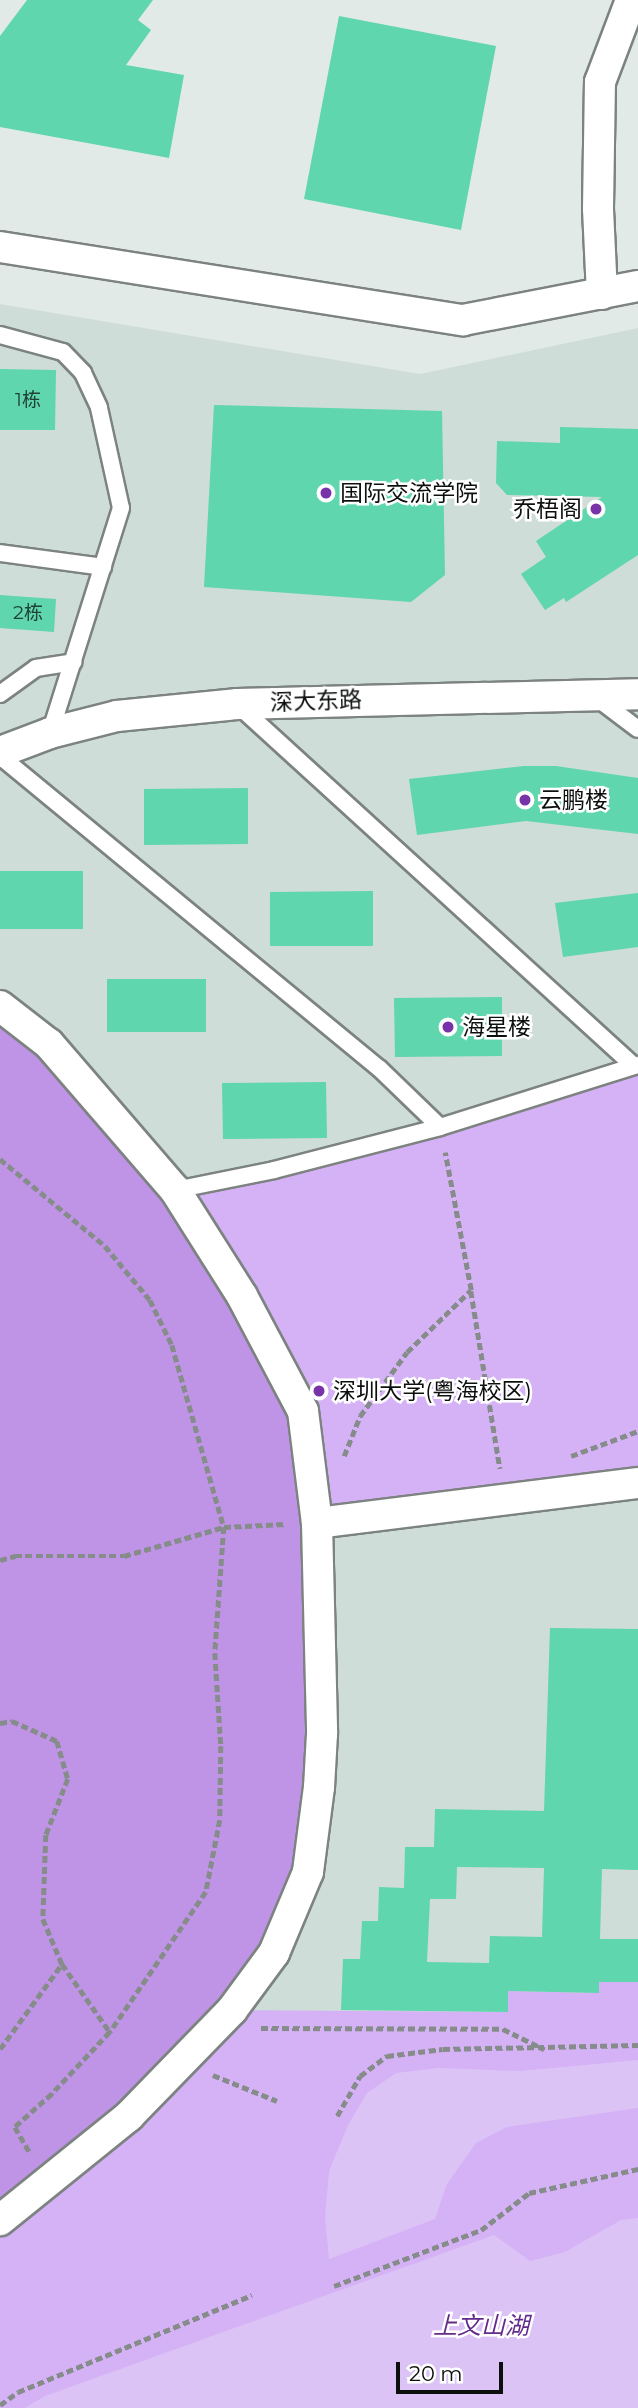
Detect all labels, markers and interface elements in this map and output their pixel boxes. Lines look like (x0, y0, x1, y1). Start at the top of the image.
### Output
house number: 1栋 (15, 389, 41, 411)
place label: 国际交流学院 (340, 479, 478, 507)
marker: 国际交流学院 (318, 485, 334, 501)
place label: 乔梧阁 (513, 495, 582, 523)
marker: 乔梧阁 (588, 501, 604, 517)
house number: 2栋 (13, 602, 43, 624)
street label: 深大东路 (270, 686, 362, 716)
place label: 云鹏楼 (539, 786, 608, 814)
marker: 云鹏楼 (517, 792, 533, 808)
place label: 海星楼 (462, 1013, 531, 1041)
marker: 海星楼 (440, 1019, 456, 1035)
place label: 深圳大学(粤海校区) (333, 1377, 532, 1405)
marker: 深圳大学(粤海校区) (311, 1383, 327, 1399)
water label: 上文山湖 (433, 2312, 529, 2340)
scale bar (400, 2348, 507, 2392)
text: 20 m (409, 2361, 463, 2386)

